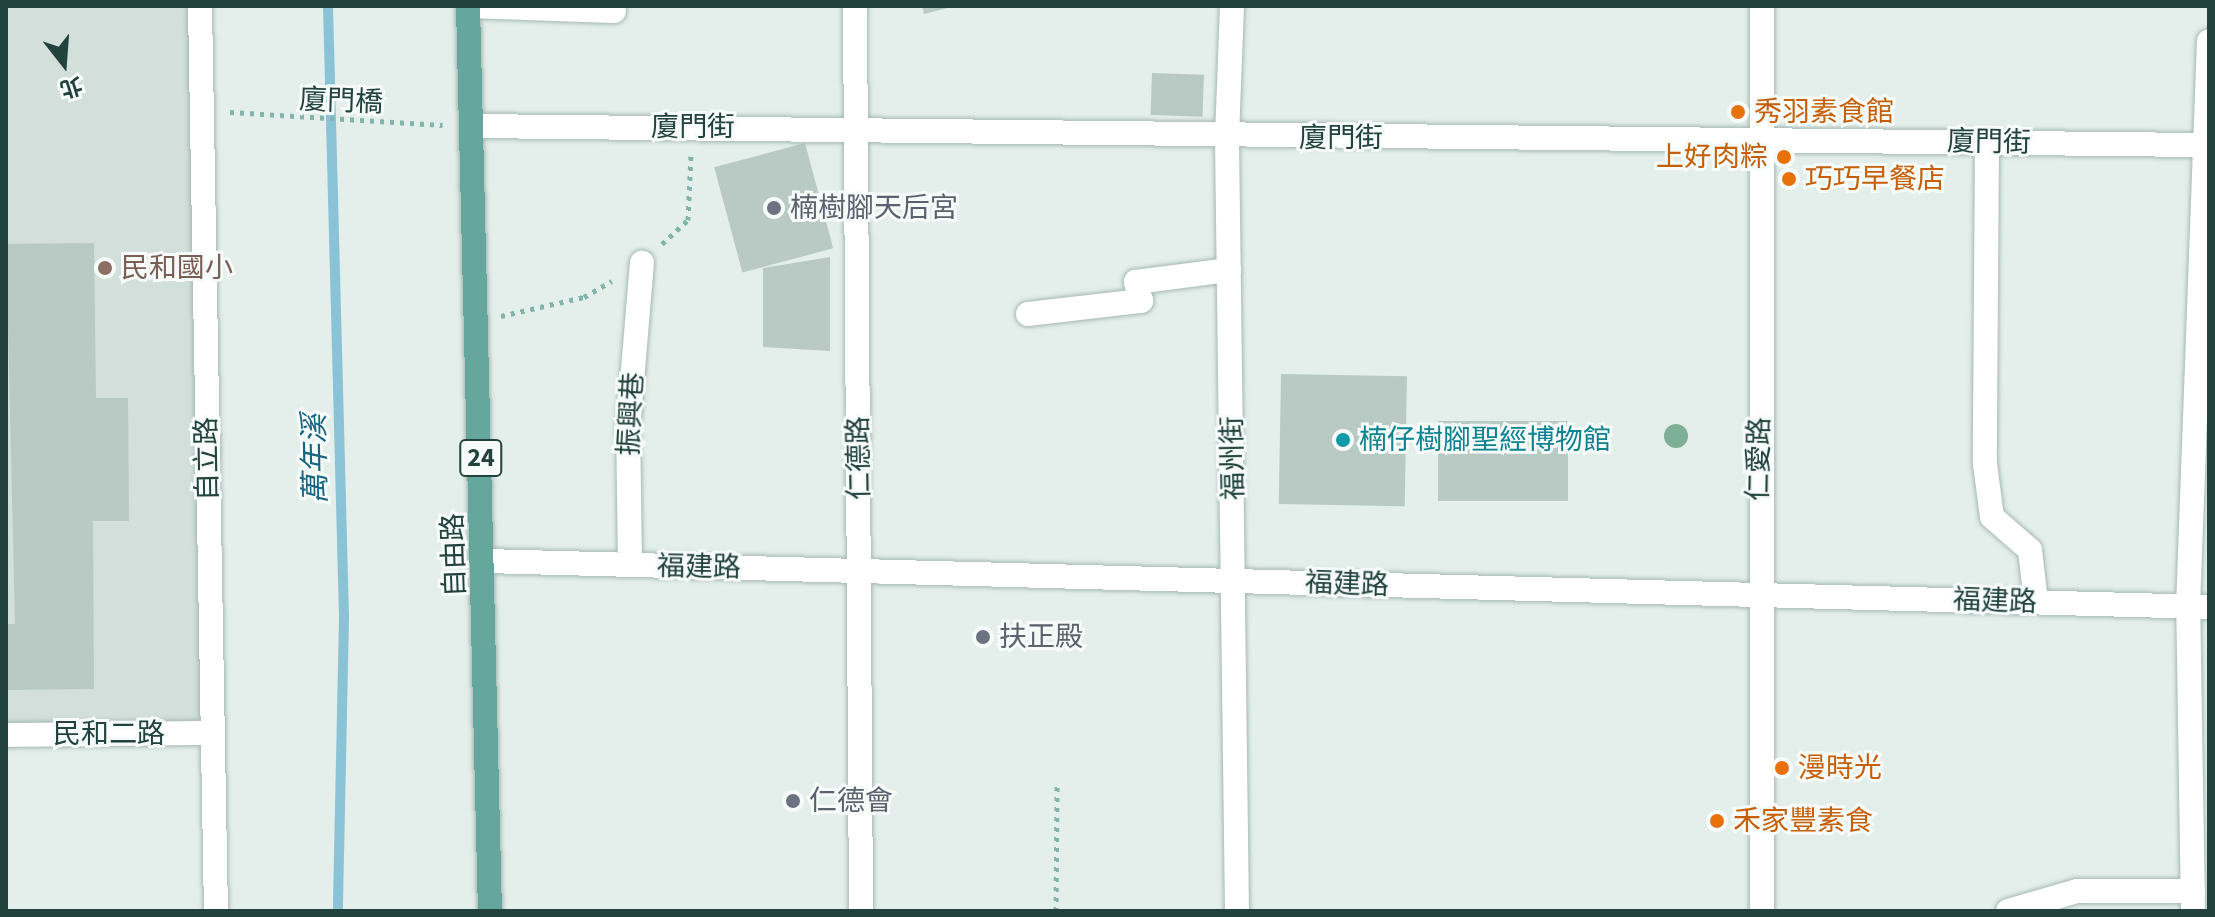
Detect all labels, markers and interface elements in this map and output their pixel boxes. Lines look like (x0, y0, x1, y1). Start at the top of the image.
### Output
north arrow (24, 24, 104, 104)
text: 北 (56, 68, 86, 105)
street label: 廈門橋 (298, 83, 384, 119)
place label: 秀羽素食館 (1754, 95, 1894, 129)
marker: 秀羽素食館 (1729, 103, 1747, 121)
street label: 廈門街 (651, 110, 735, 144)
street label: 廈門街 (1299, 121, 1383, 155)
street label: 廈門街 (1947, 124, 2031, 160)
place label: 上好肉粽 (1656, 140, 1768, 174)
marker: 上好肉粽 (1775, 148, 1793, 166)
place label: 巧巧早餐店 (1805, 162, 1945, 196)
marker: 巧巧早餐店 (1780, 170, 1798, 188)
place label: 楠樹腳天后宮 (790, 191, 958, 225)
marker: 楠樹腳天后宮 (765, 199, 783, 217)
place label: 民和國小 (121, 251, 233, 285)
marker: 民和國小 (96, 259, 114, 277)
street label: 振興巷 (612, 371, 650, 457)
water label: 萬年溪 (297, 414, 335, 504)
street label: 仁德路 (841, 416, 877, 500)
street label: 福州街 (1215, 416, 1251, 500)
street label: 自立路 (189, 417, 225, 501)
street label: 仁愛路 (1741, 417, 1777, 501)
place label: 楠仔樹腳聖經博物館 (1359, 423, 1611, 457)
marker: 楠仔樹腳聖經博物館 (1334, 431, 1352, 449)
road number: 24 (459, 436, 503, 480)
street label: 自由路 (436, 512, 472, 598)
street label: 福建路 (657, 549, 741, 585)
street label: 福建路 (1304, 566, 1390, 602)
street label: 福建路 (1952, 583, 2038, 619)
place label: 扶正殿 (999, 620, 1083, 654)
marker: 扶正殿 (974, 628, 992, 646)
street label: 民和二路 (53, 717, 165, 751)
place label: 漫時光 (1798, 751, 1882, 785)
marker: 漫時光 (1773, 759, 1791, 777)
place label: 仁德會 (809, 784, 893, 818)
marker: 仁德會 (784, 792, 802, 810)
place label: 禾家豐素食 (1733, 804, 1873, 838)
marker: 禾家豐素食 (1708, 812, 1726, 830)

